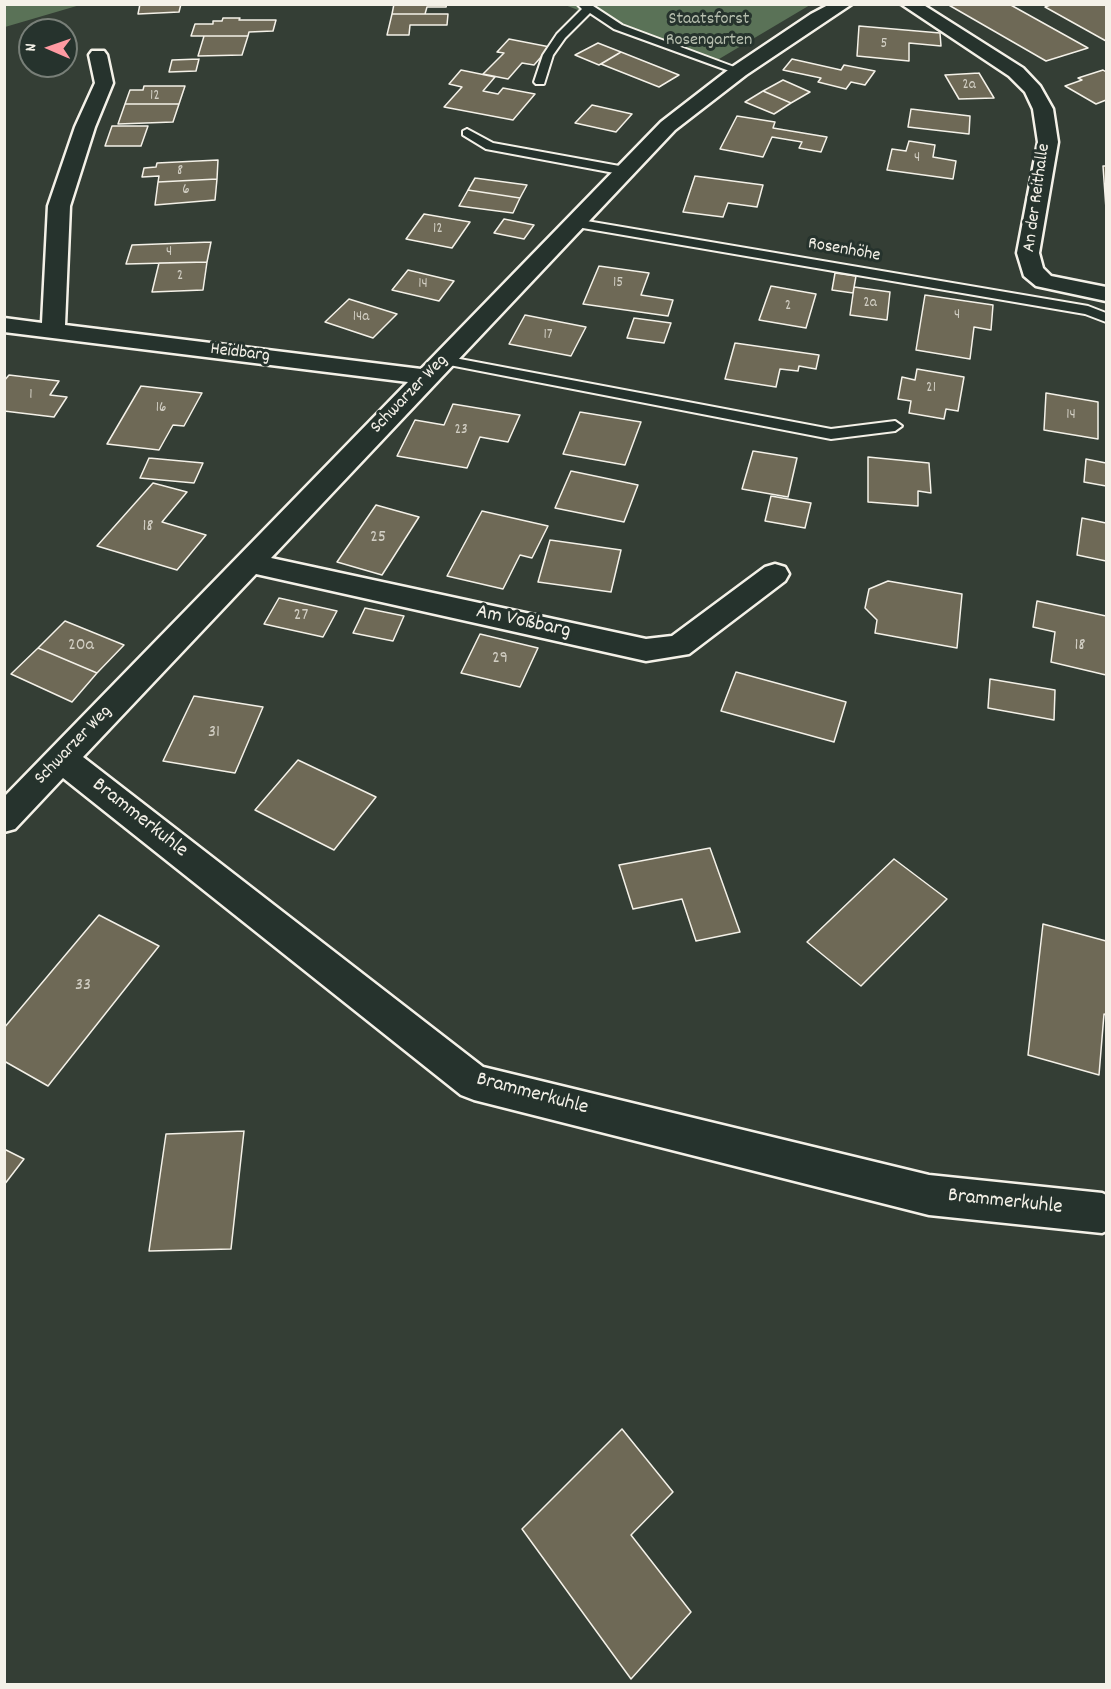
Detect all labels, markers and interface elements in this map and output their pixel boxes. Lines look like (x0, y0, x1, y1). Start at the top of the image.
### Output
park label: Staatsforst Rosengarten (666, 10, 752, 52)
north arrow (18, 18, 78, 78)
house number: 5 (881, 36, 887, 54)
text: N (20, 43, 43, 52)
house number: 2a (962, 77, 976, 95)
house number: 12 (150, 88, 160, 106)
street label: An der Reithalle (1020, 142, 1056, 254)
house number: 4 (914, 150, 920, 168)
house number: 8 (177, 163, 183, 181)
house number: 6 (182, 182, 190, 200)
house number: 12 (433, 221, 443, 239)
street label: Rosenhöhe (806, 234, 882, 268)
house number: 4 (166, 244, 172, 262)
house number: 2 (177, 268, 183, 286)
house number: 15 (613, 275, 623, 293)
house number: 14 (418, 276, 428, 294)
house number: 2a (863, 295, 877, 313)
house number: 2 (785, 298, 791, 316)
house number: 4 (954, 307, 960, 325)
house number: 14a (353, 309, 369, 327)
house number: 17 (543, 327, 553, 345)
street label: Heidbarg (209, 340, 271, 368)
street label: Schwarzer Weg (367, 351, 453, 439)
house number: 21 (926, 380, 936, 398)
house number: 1 (29, 387, 33, 405)
house number: 16 (156, 400, 166, 418)
house number: 14 (1066, 407, 1076, 425)
house number: 23 (454, 422, 468, 440)
house number: 18 (142, 517, 154, 539)
house number: 25 (370, 528, 386, 550)
street label: Am Voßbarg (473, 601, 573, 645)
house number: 27 (294, 606, 308, 628)
house number: 20a (68, 636, 94, 658)
house number: 18 (1074, 636, 1086, 658)
house number: 29 (492, 649, 508, 671)
street label: Schwarzer Weg (31, 702, 117, 790)
house number: 31 (208, 723, 220, 745)
street label: Brammerkuhle (86, 774, 192, 864)
house number: 33 (75, 976, 91, 998)
street label: Brammerkuhle (473, 1068, 591, 1122)
street label: Brammerkuhle (946, 1184, 1064, 1222)

